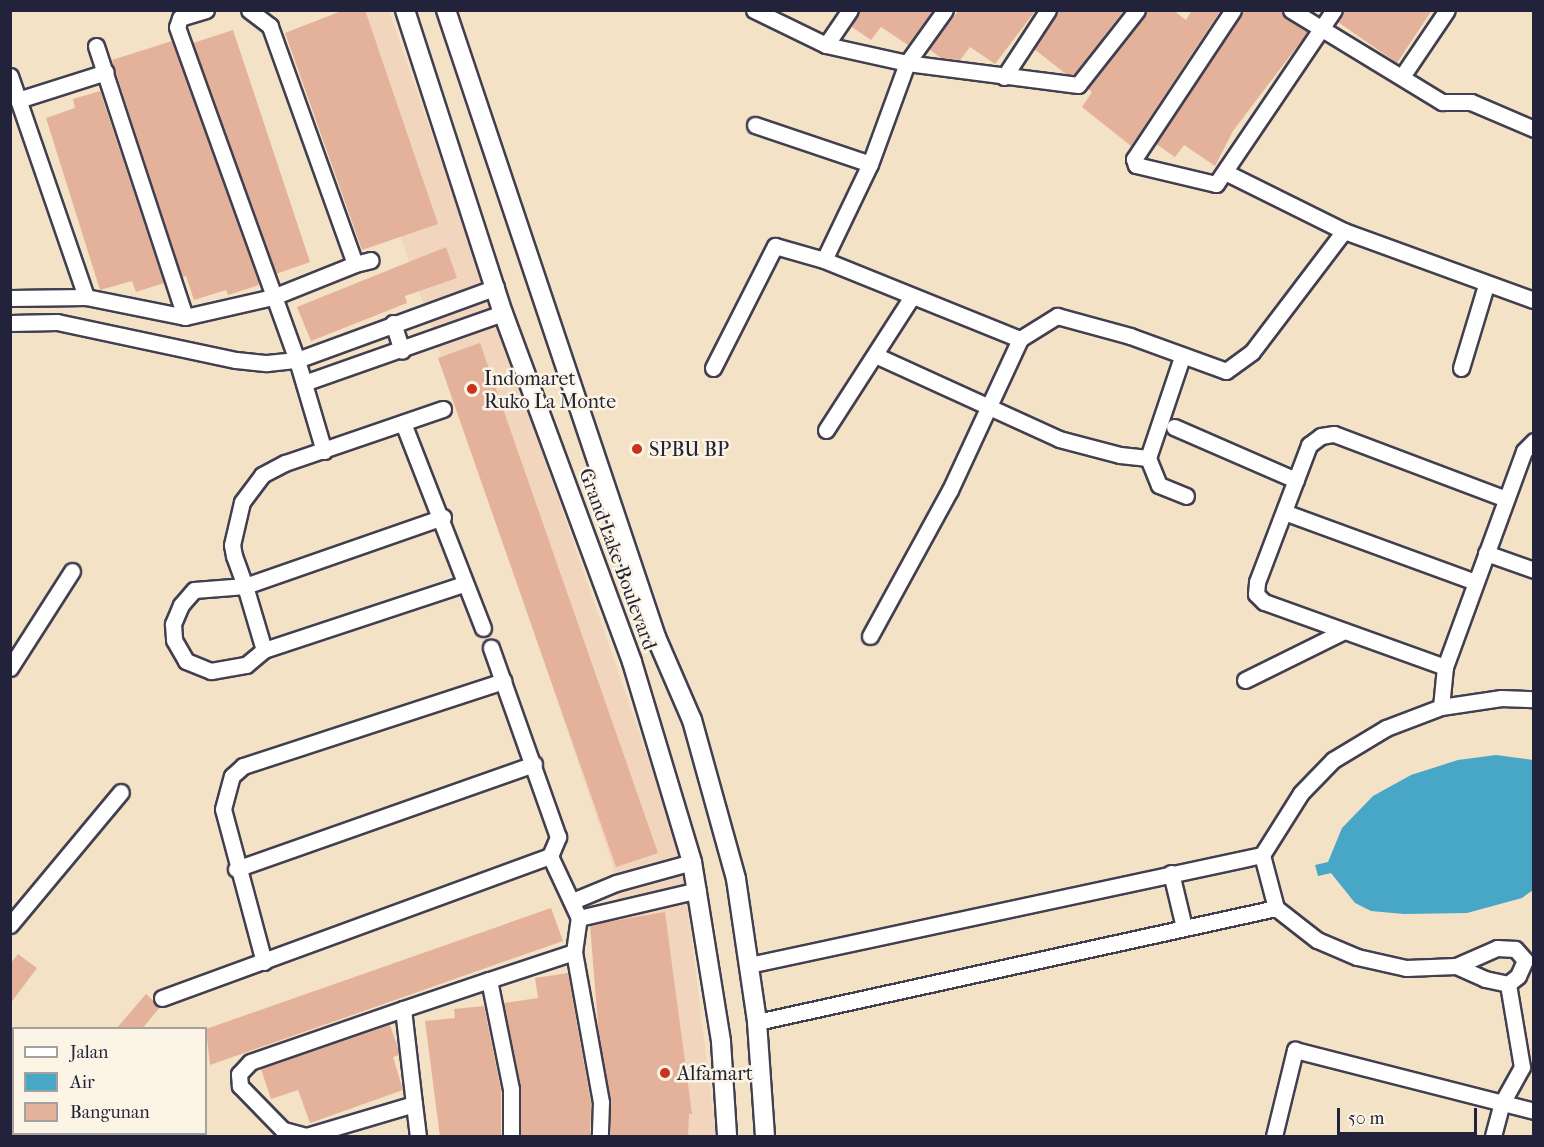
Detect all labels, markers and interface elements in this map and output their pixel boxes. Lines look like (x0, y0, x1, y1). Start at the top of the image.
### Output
place label: Indomaret Ruko La Monte (484, 366, 616, 413)
marker: Indomaret Ruko La Monte (465, 382, 479, 396)
place label: SPBU BP (649, 437, 729, 461)
marker: SPBU BP (630, 442, 644, 456)
street label: Grand Lake Boulevard (574, 465, 662, 653)
legend (12, 1027, 207, 1135)
text: Jalan (70, 1042, 108, 1063)
place label: Alfamart (677, 1061, 753, 1085)
marker: Alfamart (658, 1066, 672, 1080)
text: Air (70, 1072, 95, 1093)
scale bar (1340, 1096, 1480, 1134)
text: Bangunan (70, 1102, 150, 1123)
text: 50 m (1348, 1108, 1384, 1129)

